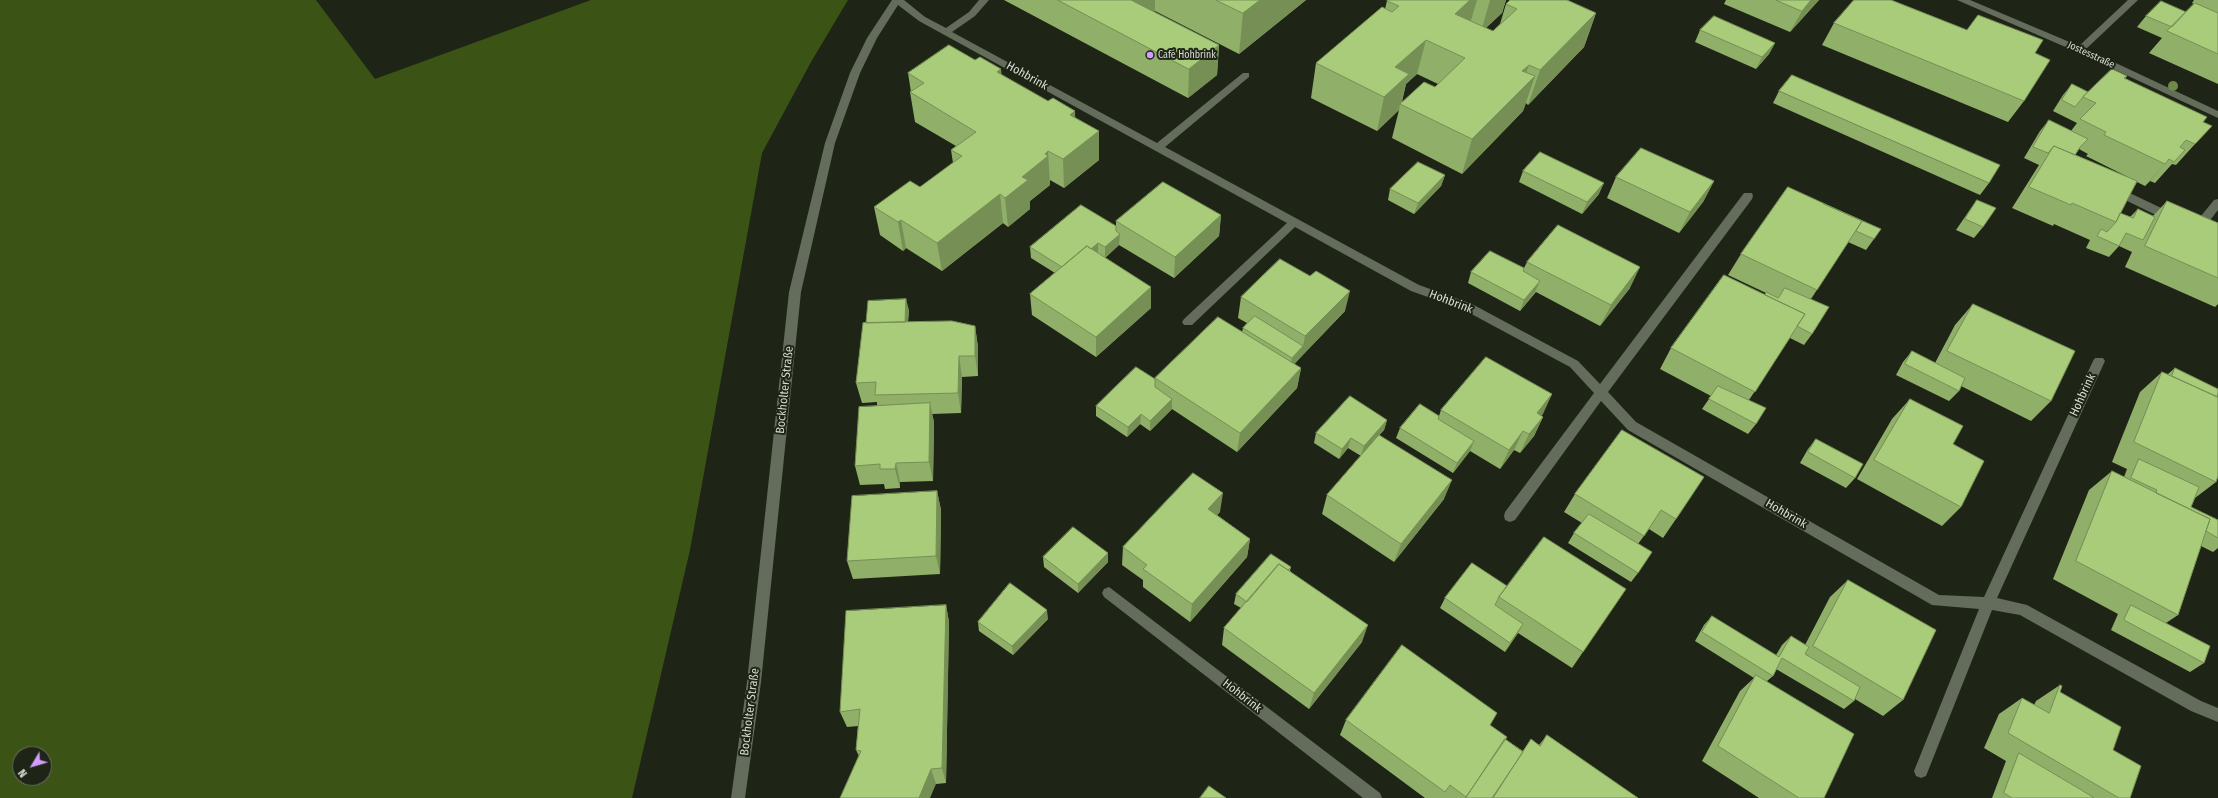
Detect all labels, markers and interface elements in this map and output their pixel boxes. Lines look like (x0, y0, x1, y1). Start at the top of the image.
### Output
street label: Jostesstraße (2066, 39, 2116, 71)
place label: Café Hohbrink (1158, 49, 1216, 61)
marker: Café Hohbrink (1145, 50, 1155, 60)
street label: Hohbrink (1004, 59, 1050, 93)
street label: Hohbrink (1427, 287, 1475, 317)
street label: Bockholter Straße (773, 345, 797, 435)
street label: Hohbrink (2067, 371, 2099, 419)
street label: Hohbrink (1763, 496, 1809, 532)
street label: Bockholter Straße (737, 667, 763, 757)
street label: Hohbrink (1220, 676, 1264, 716)
north arrow (12, 746, 52, 786)
text: N (16, 766, 30, 780)

